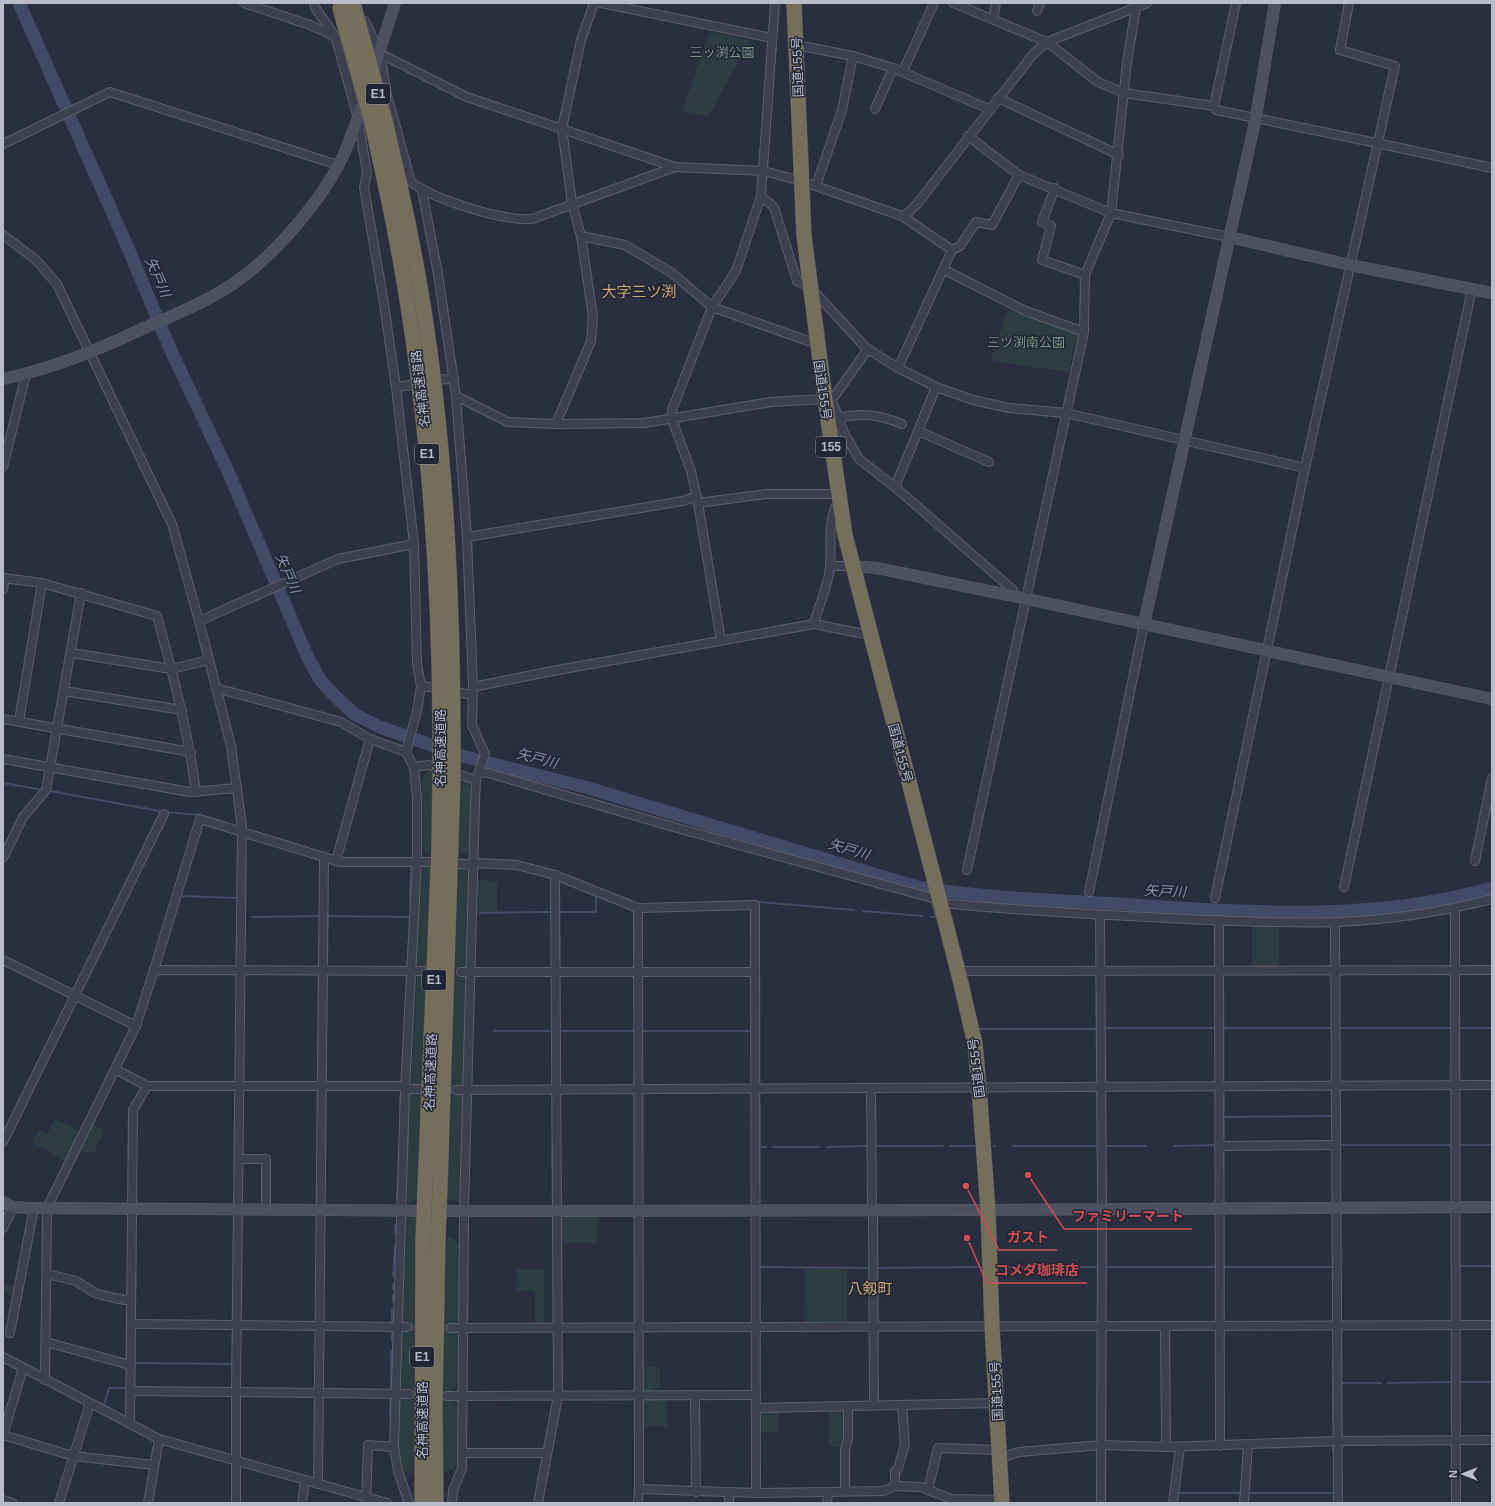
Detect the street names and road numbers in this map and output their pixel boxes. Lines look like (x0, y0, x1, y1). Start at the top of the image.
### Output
street label: 国道155号 (789, 36, 806, 98)
road number: E1 (366, 84, 390, 104)
street label: 名神高速道路 (408, 349, 433, 429)
street label: 国道155号 (811, 359, 834, 421)
road number: 155 (816, 437, 846, 457)
road number: E1 (415, 444, 439, 464)
street label: 名神高速道路 (433, 709, 448, 787)
street label: 国道155号 (885, 722, 916, 784)
road number: E1 (422, 970, 446, 990)
street label: 名神高速道路 (422, 1033, 439, 1111)
street label: 国道155号 (965, 1037, 988, 1099)
road number: E1 (410, 1347, 434, 1367)
street label: 国道155号 (987, 1360, 1006, 1422)
street label: 名神高速道路 (415, 1381, 430, 1459)

